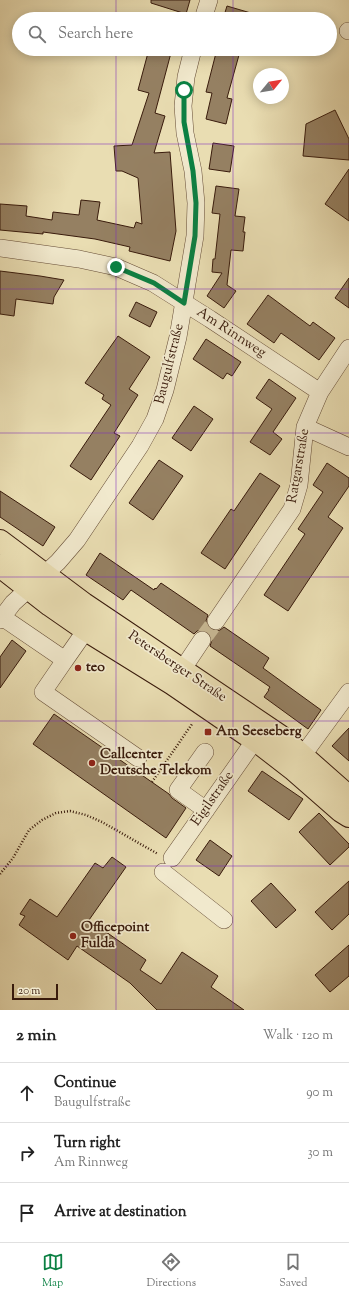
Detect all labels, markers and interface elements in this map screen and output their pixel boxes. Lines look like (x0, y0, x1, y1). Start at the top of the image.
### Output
search box (12, 12, 337, 56)
icon: search (26, 23, 48, 45)
text: Search here (58, 24, 133, 45)
north arrow (253, 68, 289, 104)
route start (175, 81, 193, 99)
route end (107, 258, 125, 276)
street label: Am Rinnweg (192, 303, 270, 363)
street label: Baugulfstraße (150, 321, 190, 407)
street label: Ratgarstraße (283, 427, 315, 505)
street label: Petersberger Straße (124, 626, 230, 708)
place label: teo (86, 658, 105, 678)
marker: teo (73, 663, 83, 673)
place label: Am Seeseberg (216, 722, 302, 742)
marker: Am Seeseberg (203, 727, 213, 737)
place label: Callcenter Deutsche Telekom (100, 745, 212, 781)
marker: Callcenter Deutsche Telekom (87, 758, 97, 768)
street label: Eigilstraße (187, 767, 239, 831)
place label: Officepoint Fulda (81, 918, 149, 954)
marker: Officepoint Fulda (68, 931, 78, 941)
scale bar (12, 982, 58, 1001)
text: 20 m (18, 983, 40, 999)
text: 2 min (16, 1024, 57, 1048)
text: Walk · 120 m (263, 1027, 333, 1045)
text: Continue (54, 1073, 116, 1094)
icon: ahead (16, 1082, 38, 1104)
text: 90 m (306, 1084, 333, 1102)
text: Baugulfstraße (54, 1094, 131, 1112)
text: Turn right (54, 1133, 120, 1154)
icon: right (16, 1142, 38, 1164)
text: 30 m (307, 1144, 333, 1162)
text: Am Rinnweg (54, 1154, 128, 1172)
icon: arrive (16, 1202, 38, 1224)
text: Arrive at destination (54, 1202, 187, 1223)
tab: Map (42, 1251, 64, 1291)
tab: Directions (147, 1251, 196, 1291)
tab: Saved (279, 1251, 307, 1291)

